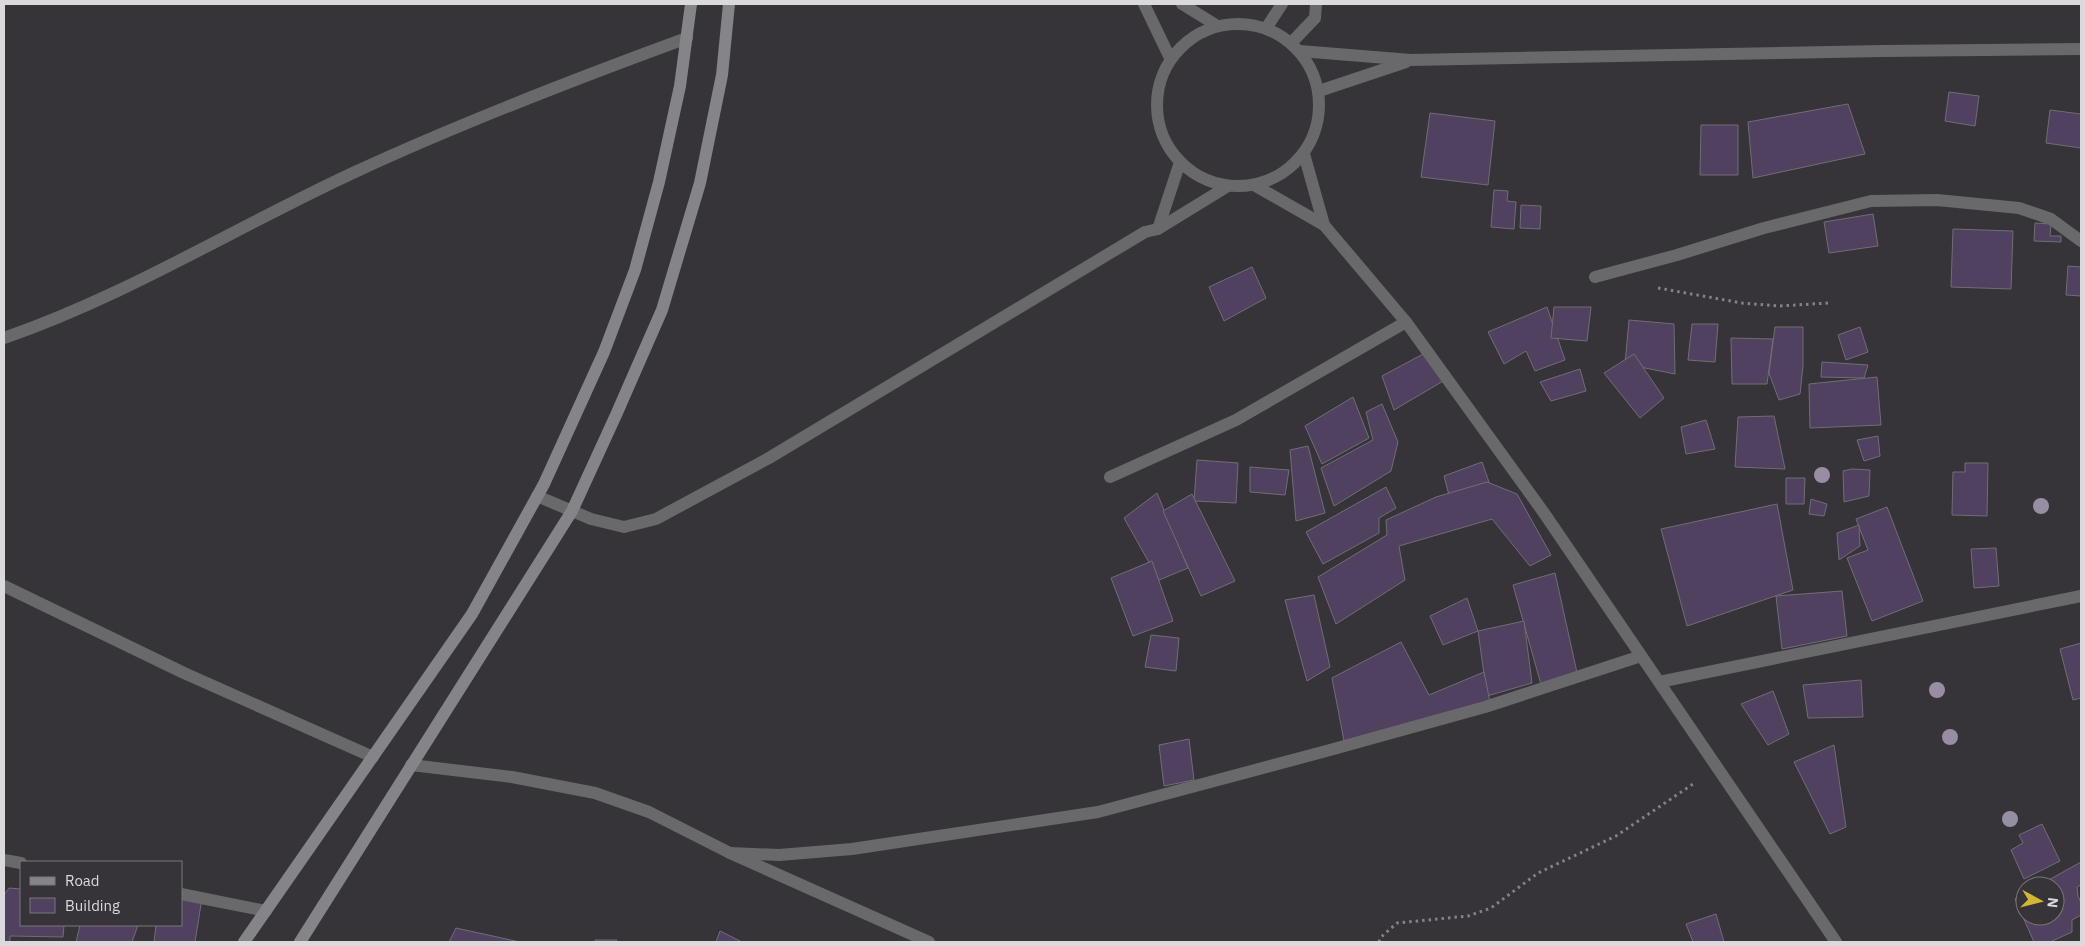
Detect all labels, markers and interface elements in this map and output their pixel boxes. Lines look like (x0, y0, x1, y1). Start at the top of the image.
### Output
legend (20, 861, 182, 926)
text: Road (65, 871, 100, 890)
north arrow (2015, 876, 2065, 926)
text: Building (65, 896, 120, 915)
text: N (2043, 896, 2062, 909)

